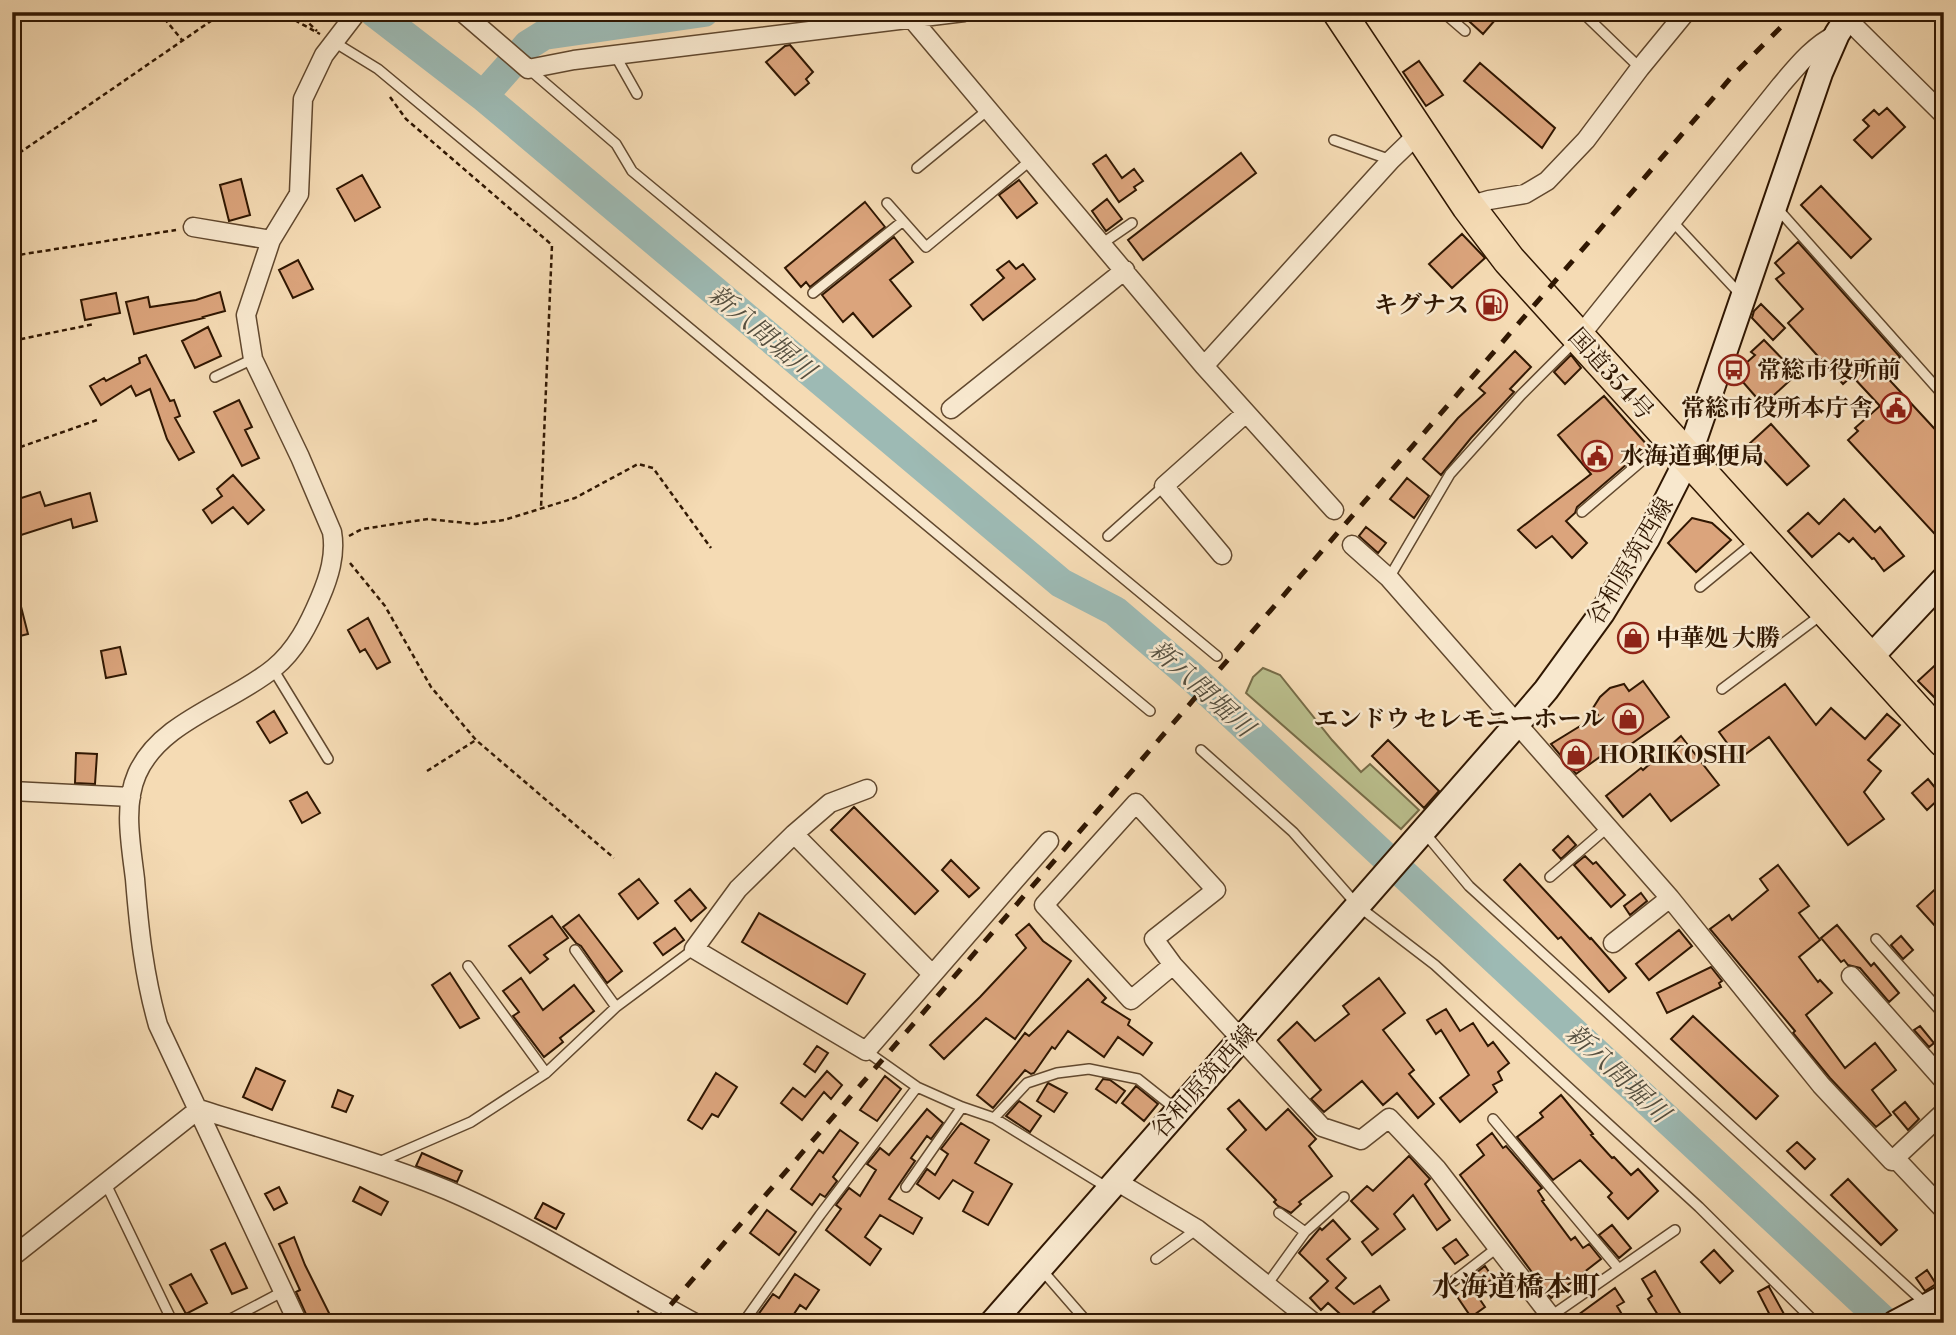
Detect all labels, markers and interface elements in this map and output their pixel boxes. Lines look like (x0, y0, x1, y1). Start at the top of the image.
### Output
water label: 新八間堀川 (701, 279, 824, 389)
fuel station icon: キグナス (1475, 288, 1509, 322)
place label: キグナス (1374, 291, 1469, 321)
street label: 国道354号 (1561, 323, 1659, 427)
bus stop icon: 常総市役所前 (1717, 353, 1751, 387)
place label: 常総市役所前 (1757, 356, 1901, 386)
public building icon: 常総市役所本庁舎 (1879, 391, 1913, 425)
place label: 常総市役所本庁舎 (1681, 394, 1873, 424)
public building icon: 水海道郵便局 (1580, 439, 1614, 473)
place label: 水海道郵便局 (1620, 442, 1764, 472)
street label: 谷和原筑西線 (1581, 492, 1681, 631)
shop icon: 中華処 大勝 (1616, 621, 1650, 655)
place label: 中華処 大勝 (1656, 624, 1780, 654)
water label: 新八間堀川 (1142, 633, 1263, 746)
shop icon: エンドウ セレモニーホール (1611, 702, 1645, 736)
place label: エンドウ セレモニーホール (1314, 705, 1605, 735)
shop icon: HORIKOSHI (1559, 738, 1593, 772)
place label: HORIKOSHI (1599, 741, 1746, 771)
street label: 谷和原筑西線 (1145, 1018, 1264, 1145)
water label: 新八間堀川 (1559, 1018, 1678, 1132)
district label: 水海道橋本町 (1432, 1270, 1600, 1305)

